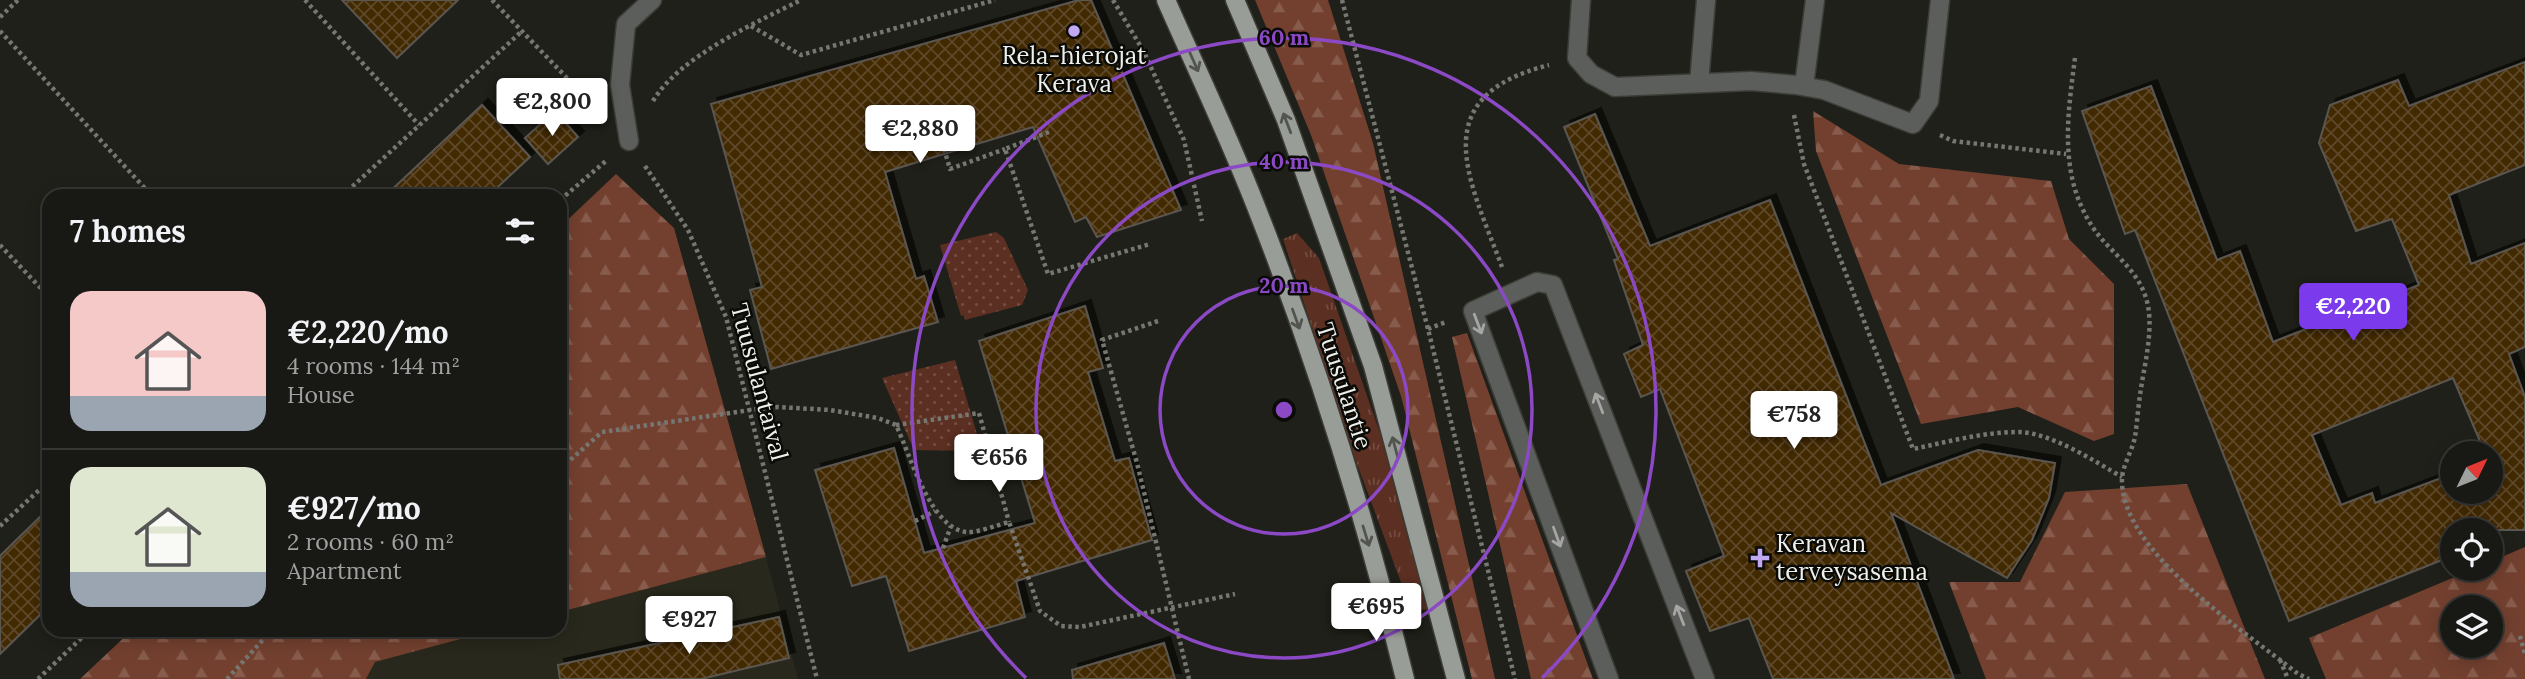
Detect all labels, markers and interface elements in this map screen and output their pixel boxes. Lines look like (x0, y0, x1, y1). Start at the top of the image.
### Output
marker: Rela-hierojat Kerava (1066, 23, 1082, 39)
text: 60 m (1259, 24, 1309, 51)
place label: Rela-hierojat Kerava (1002, 40, 1147, 99)
one-way arrow (1188, 51, 1201, 73)
pin: €2,800 (495, 78, 609, 138)
text: €2,800 (512, 86, 592, 115)
pin: €2,880 (863, 106, 977, 165)
one-way arrow (1280, 112, 1292, 134)
text: €2,880 (881, 113, 959, 142)
text: 40 m (1259, 148, 1309, 175)
text: 7 homes (70, 212, 186, 250)
icon: filters (501, 212, 539, 250)
text: 20 m (1259, 272, 1309, 299)
pin: €2,220 (2296, 284, 2410, 343)
text: €2,220 (2315, 291, 2391, 320)
street label: Tuusulantaival (724, 300, 795, 464)
one-way arrow (1291, 308, 1303, 330)
one-way arrow (1472, 312, 1485, 334)
text: €2,220/mo (287, 313, 449, 351)
icon: home (126, 319, 210, 403)
street label: Tuusulantie (1309, 319, 1380, 453)
text: 4 rooms · 144 m² (287, 351, 460, 380)
text: House (287, 380, 355, 409)
pin: €758 (1753, 392, 1835, 451)
one-way arrow (1591, 393, 1604, 414)
centre of rings (1272, 398, 1296, 422)
text: €758 (1767, 399, 1821, 428)
pin: €656 (958, 434, 1040, 494)
one-way arrow (1388, 436, 1401, 459)
north arrow (2440, 441, 2502, 504)
map controls (2440, 441, 2503, 658)
text: €656 (970, 442, 1028, 471)
text: €927/mo (287, 489, 421, 527)
icon: home (126, 495, 210, 579)
button: locate (2440, 518, 2503, 581)
one-way arrow (1360, 524, 1373, 546)
one-way arrow (1552, 525, 1564, 547)
text: 2 rooms · 60 m² (287, 527, 454, 556)
place label: Keravan terveysasema (1776, 528, 1928, 587)
marker: Keravan terveysasema (1750, 548, 1770, 568)
text: Apartment (287, 556, 402, 585)
pin: €695 (1335, 584, 1417, 643)
text: €695 (1347, 591, 1405, 620)
button: layers (2440, 595, 2503, 658)
pin: €927 (648, 596, 730, 656)
text: €927 (662, 604, 716, 633)
one-way arrow (1673, 605, 1686, 627)

